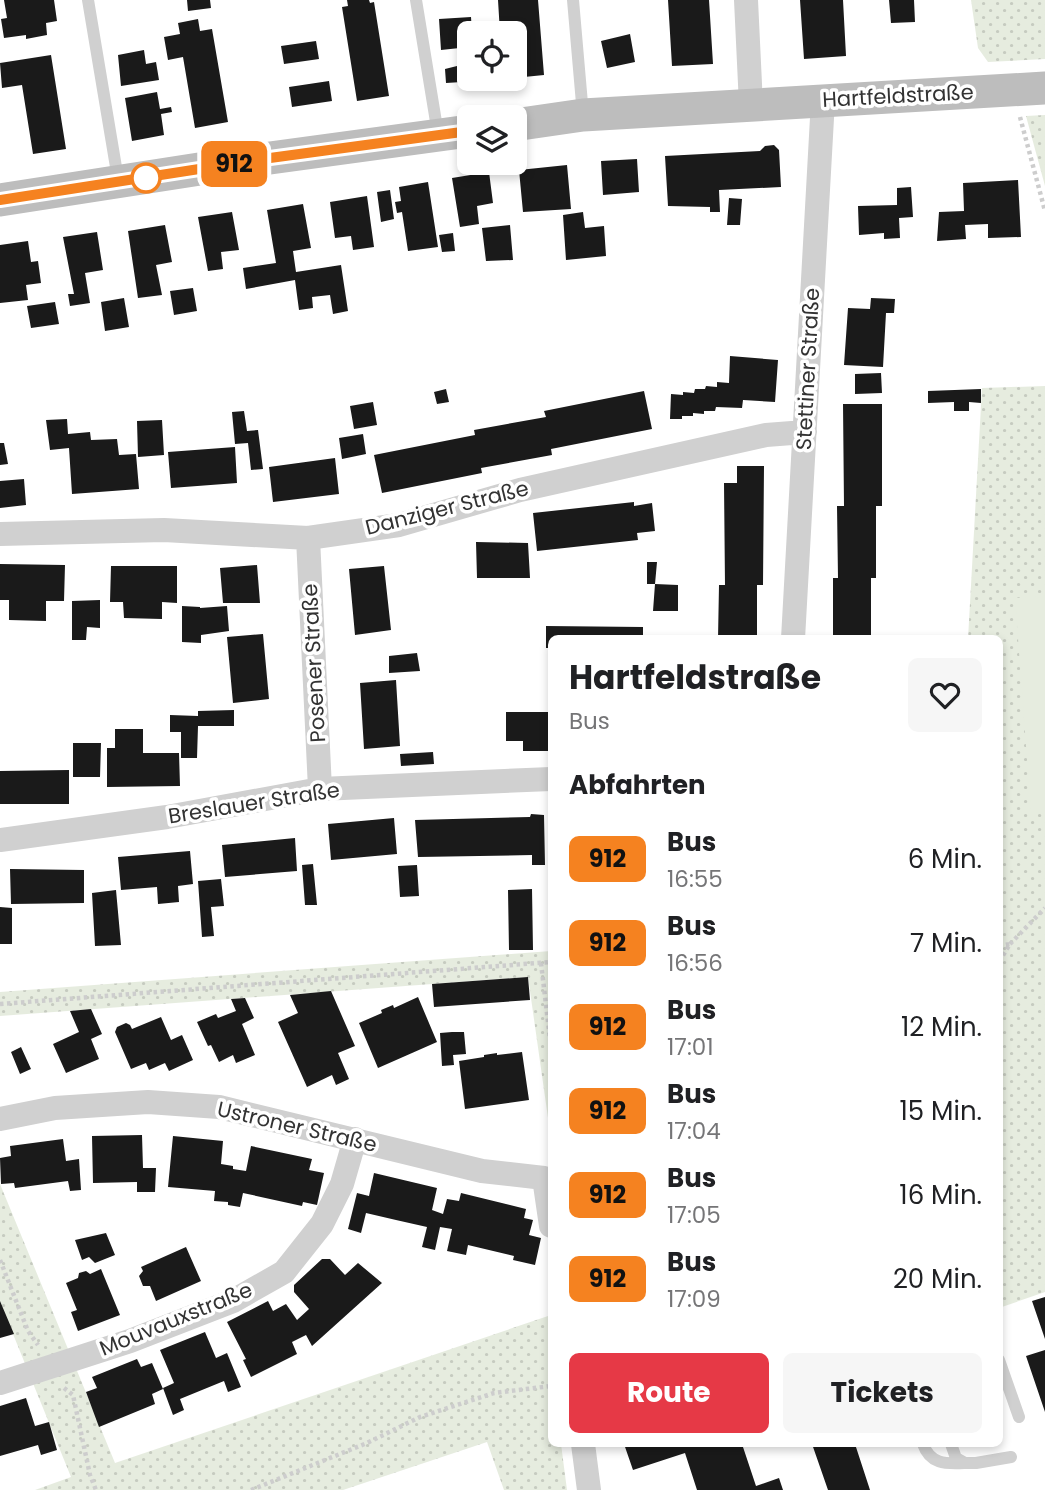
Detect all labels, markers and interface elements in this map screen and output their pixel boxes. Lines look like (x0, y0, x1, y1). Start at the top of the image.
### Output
map controls (457, 21, 527, 175)
button: locate (457, 21, 527, 91)
street label: Hartfeldstraße (822, 77, 974, 114)
button: layers (457, 105, 527, 175)
line badge: 912 (194, 141, 274, 187)
text: 912 (215, 147, 253, 180)
unlabelled marker (131, 163, 161, 193)
street label: Stettiner Straße (789, 287, 826, 451)
street label: Danziger Straße (362, 473, 531, 542)
street label: Posener Straße (295, 583, 332, 743)
text: Hartfeldstraße (569, 654, 821, 701)
button: heart (908, 658, 982, 732)
text: Bus (569, 705, 610, 737)
text: Abfahrten (569, 767, 706, 803)
street label: Breslauer Straße (166, 775, 342, 830)
text: Bus (667, 824, 716, 860)
text: 6 Min. (908, 841, 982, 877)
text: 912 (589, 842, 626, 875)
text: 16:55 (667, 863, 723, 895)
text: Bus (667, 908, 716, 944)
text: 7 Min. (910, 925, 982, 961)
text: 912 (589, 926, 626, 959)
text: 16:56 (667, 947, 723, 979)
text: Bus (667, 992, 716, 1028)
text: 12 Min. (901, 1009, 982, 1045)
text: 912 (589, 1010, 626, 1043)
text: 17:01 (667, 1031, 714, 1063)
text: Bus (667, 1076, 716, 1112)
text: 15 Min. (900, 1093, 982, 1129)
street label: Ustroner Straße (214, 1094, 380, 1159)
text: 912 (589, 1094, 626, 1127)
text: 17:04 (667, 1115, 721, 1147)
text: Bus (667, 1160, 716, 1196)
text: 16 Min. (899, 1177, 982, 1213)
text: 912 (589, 1178, 626, 1211)
text: 17:05 (667, 1199, 721, 1231)
text: Bus (667, 1244, 716, 1280)
text: 20 Min. (893, 1261, 982, 1297)
text: 912 (589, 1262, 626, 1295)
street label: Mouvauxstraße (95, 1275, 257, 1362)
text: 17:09 (667, 1283, 721, 1315)
button: Route (569, 1353, 769, 1433)
button: Tickets (783, 1353, 982, 1433)

